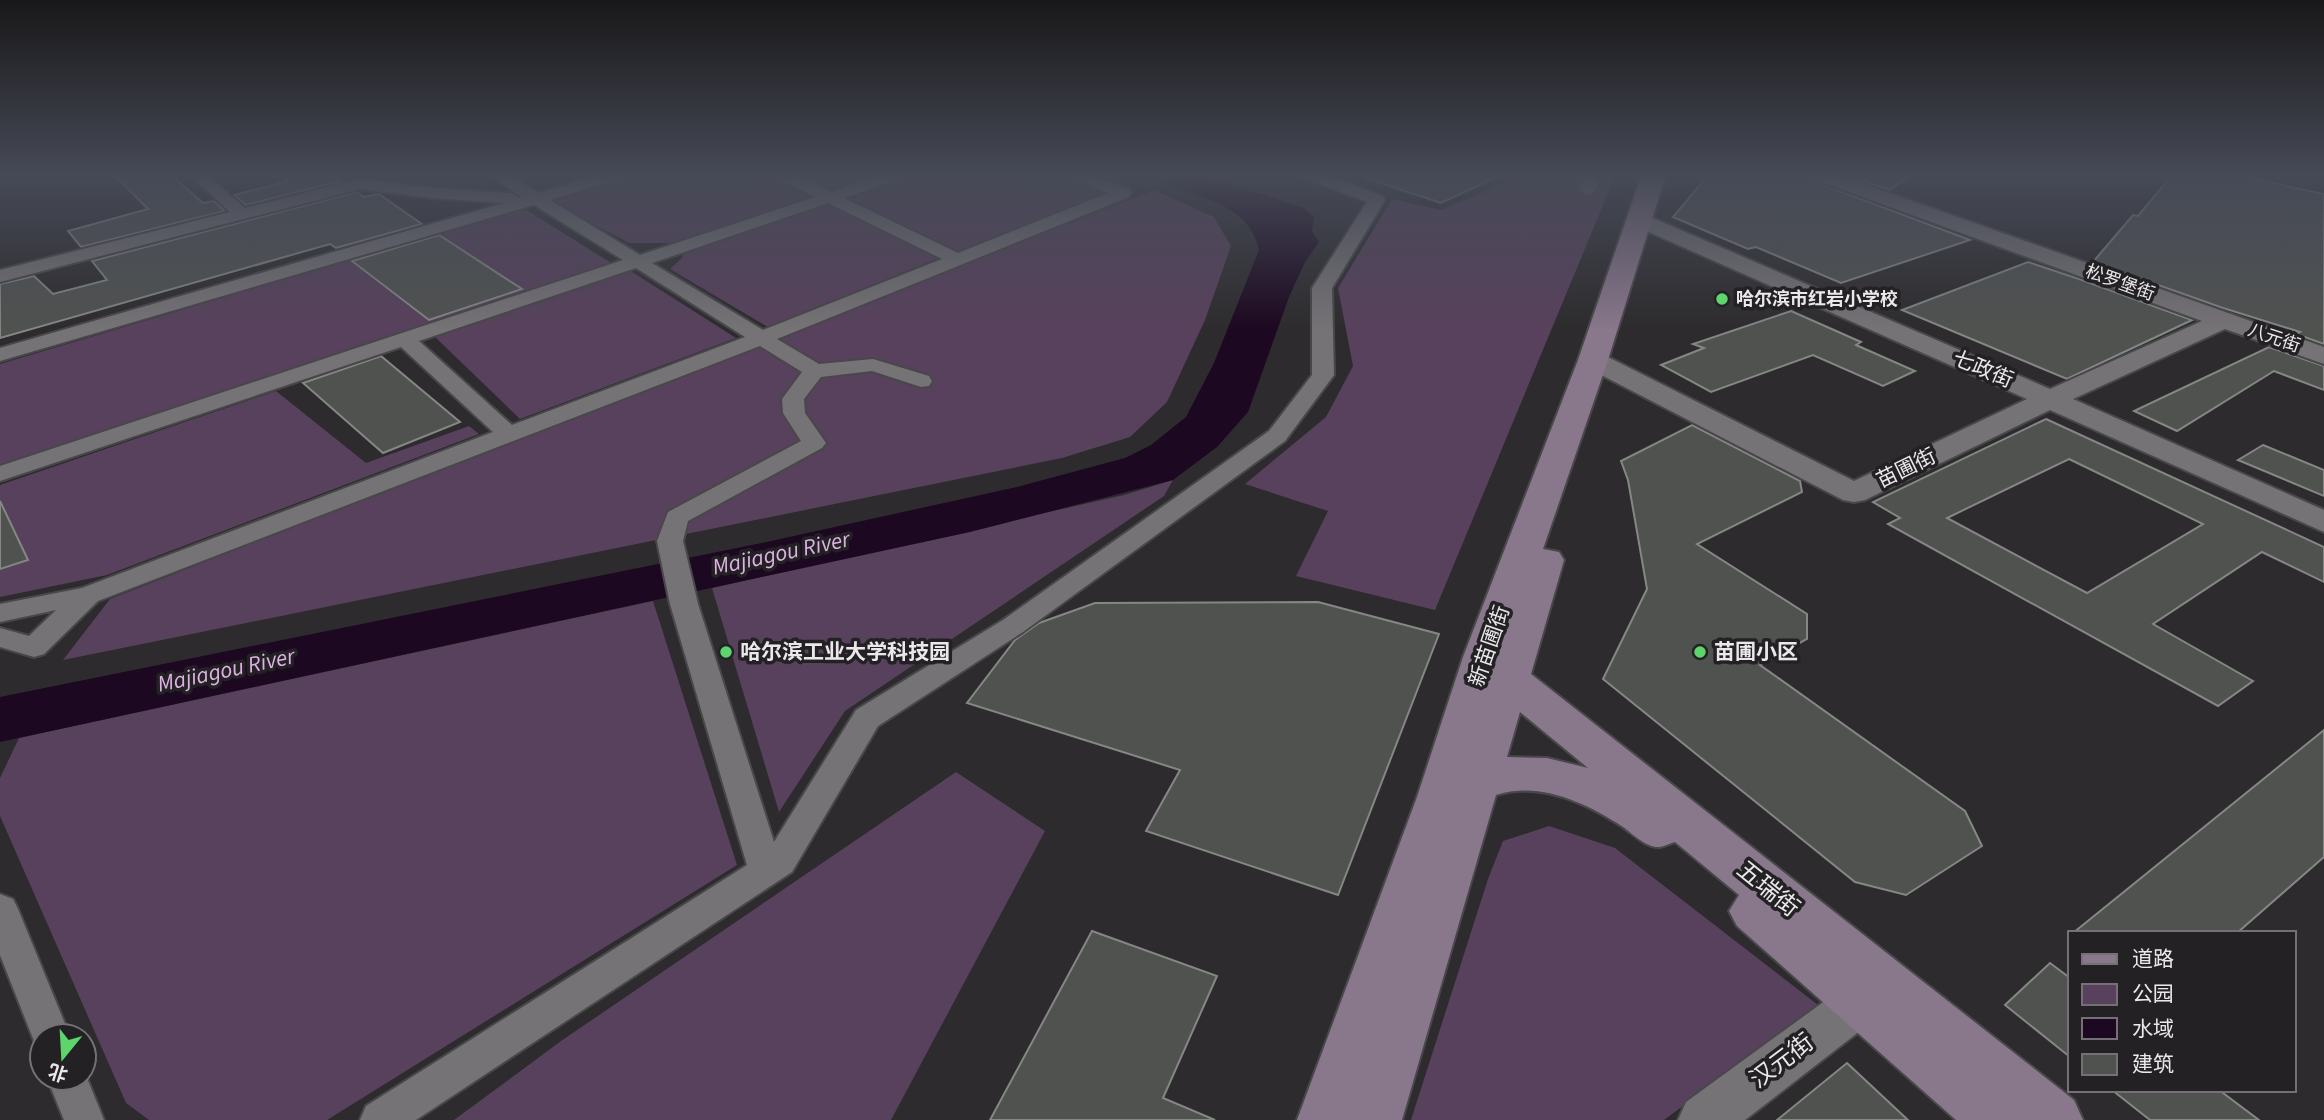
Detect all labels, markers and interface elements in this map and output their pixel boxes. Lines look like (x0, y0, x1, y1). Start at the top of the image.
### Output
street label: 松罗堡街 (2082, 259, 2158, 307)
place label: 哈尔滨市红岩小学校 (1736, 287, 1898, 312)
marker: 哈尔滨市红岩小学校 (1714, 291, 1730, 307)
street label: 八元街 (2244, 317, 2304, 359)
street label: 七政街 (1948, 343, 2018, 395)
street label: 苗圃街 (1871, 441, 1941, 495)
water label: Majiagou River (709, 522, 854, 584)
street label: 新苗圃街 (1461, 601, 1517, 691)
place label: 哈尔滨工业大学科技园 (740, 637, 950, 667)
place label: 苗圃小区 (1714, 637, 1798, 667)
water label: Majiagou River (154, 639, 299, 701)
marker: 哈尔滨工业大学科技园 (718, 644, 734, 660)
marker: 苗圃小区 (1692, 644, 1708, 660)
street label: 五瑞街 (1729, 853, 1807, 925)
legend (2068, 931, 2296, 1092)
text: 道路 (2132, 944, 2174, 974)
text: 公园 (2132, 979, 2174, 1009)
text: 水域 (2132, 1014, 2174, 1044)
north arrow (28, 1022, 98, 1092)
street label: 汉元街 (1743, 1025, 1821, 1097)
text: 建筑 (2132, 1049, 2174, 1079)
text: 北 (45, 1056, 71, 1088)

